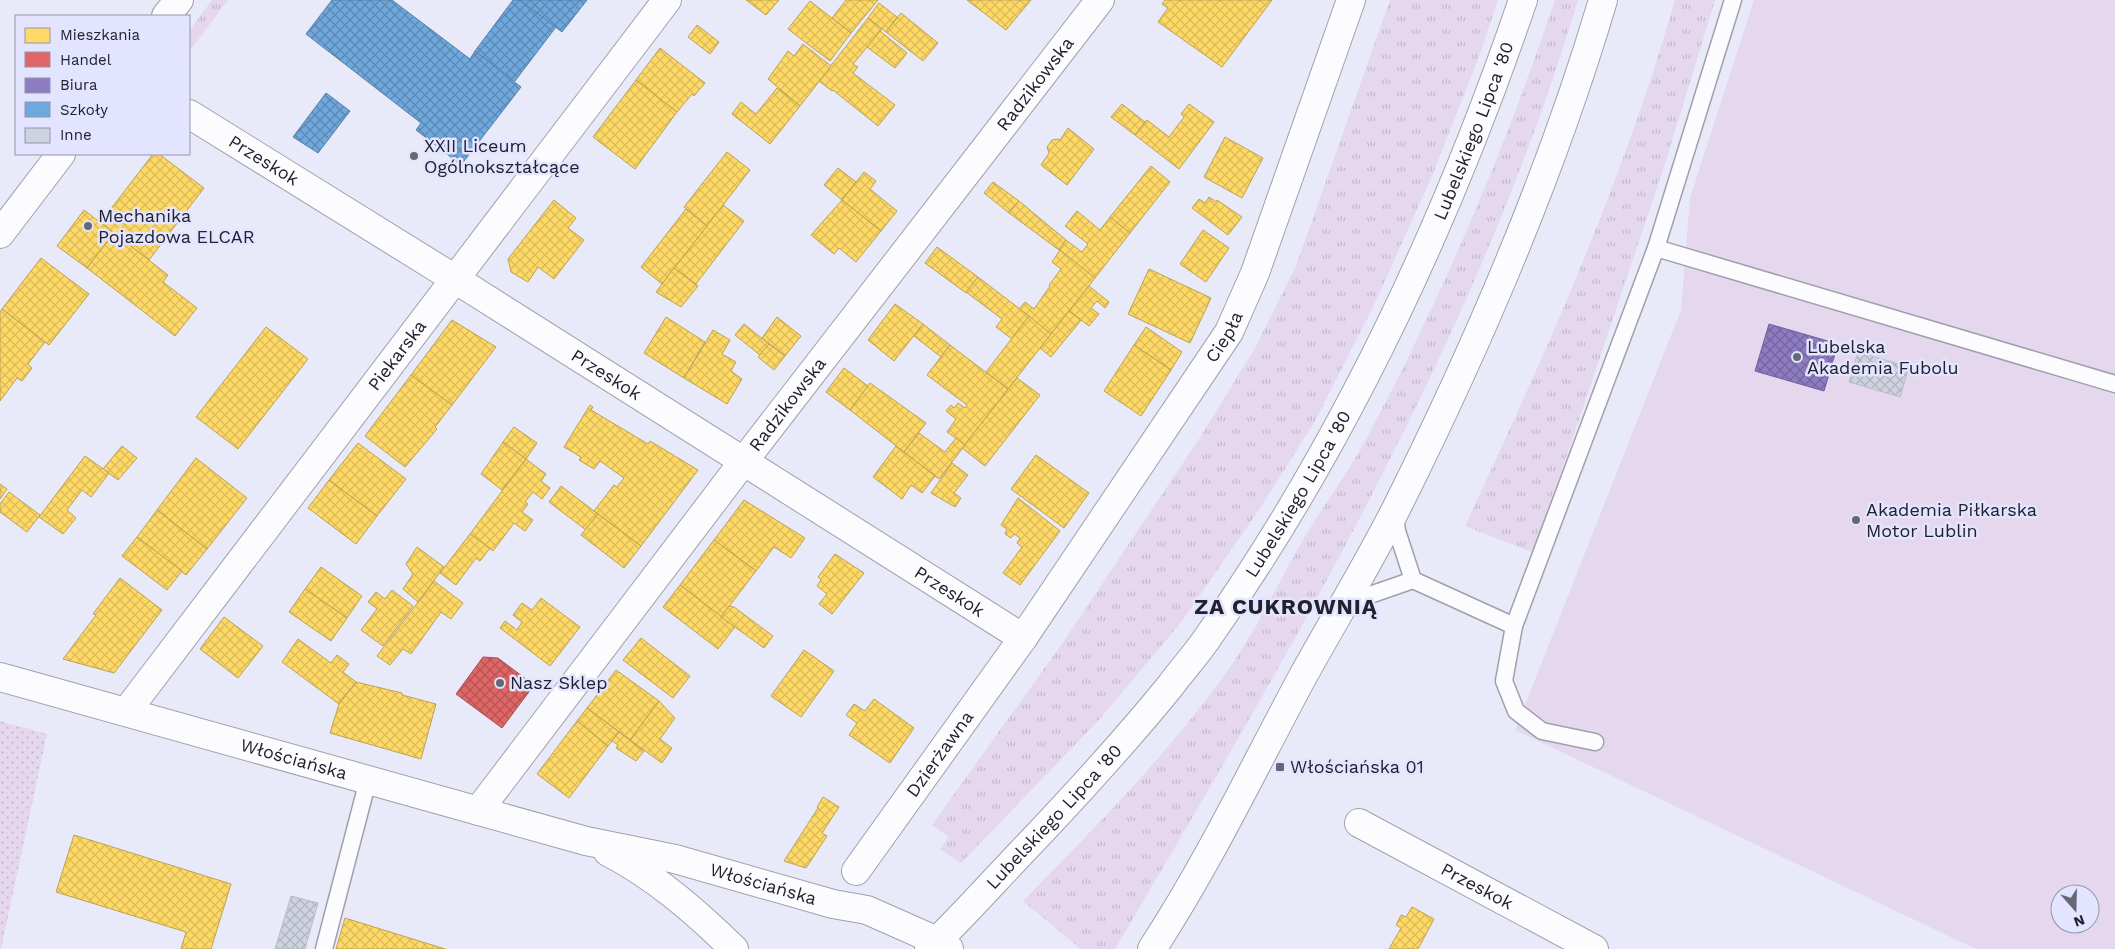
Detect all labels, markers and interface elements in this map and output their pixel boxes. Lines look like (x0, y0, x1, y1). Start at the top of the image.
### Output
legend (15, 15, 190, 155)
text: Mieszkania (60, 26, 140, 44)
street label: Radzikowska (992, 33, 1078, 135)
street label: Lubelskiego Lipca '80 (1429, 39, 1518, 223)
text: Handel (60, 51, 112, 69)
text: Biura (60, 76, 98, 94)
text: Szkoły (60, 101, 108, 119)
text: Inne (60, 126, 92, 144)
street label: Przeskok (225, 130, 303, 190)
place label: XXII Liceum Ogólnokształcące (424, 135, 580, 177)
marker: XXII Liceum Ogólnokształcące (408, 150, 420, 162)
place label: Mechanika Pojazdowa ELCAR (98, 205, 255, 247)
marker: Mechanika Pojazdowa ELCAR (82, 220, 94, 232)
street label: Ciepła (1201, 308, 1247, 366)
street label: Piekarska (363, 316, 430, 394)
place label: Lubelska Akademia Fubolu (1807, 336, 1959, 378)
street label: Przeskok (568, 344, 645, 404)
marker: Lubelska Akademia Fubolu (1791, 351, 1803, 363)
street label: Radzikowska (744, 353, 830, 455)
street label: Lubelskiego Lipca '80 (1240, 407, 1355, 581)
place label: Akademia Piłkarska Motor Lublin (1866, 499, 2037, 541)
marker: Akademia Piłkarska Motor Lublin (1850, 514, 1862, 526)
street label: Przeskok (911, 561, 989, 621)
district label: ZA CUKROWNIĄ (1194, 594, 1378, 619)
place label: Nasz Sklep (510, 672, 607, 693)
marker: Nasz Sklep (494, 677, 506, 689)
street label: Dzierżawna (902, 706, 977, 801)
street label: Włościańska (238, 734, 350, 784)
street label: Lubelskiego Lipca '80 (982, 740, 1126, 893)
place label: Włościańska 01 (1290, 756, 1424, 777)
marker: Włościańska 01 (1274, 761, 1286, 773)
street label: Włościańska (708, 858, 819, 909)
street label: Przeskok (1438, 858, 1517, 914)
north arrow (2050, 884, 2100, 934)
text: N (2072, 912, 2087, 931)

